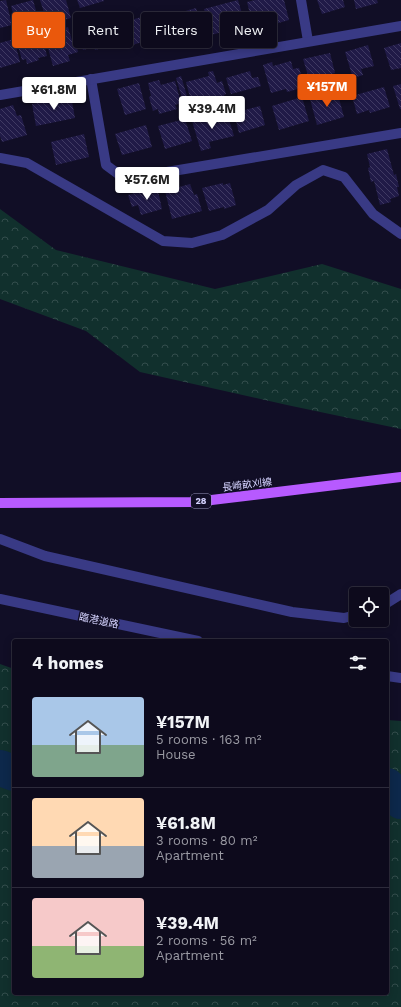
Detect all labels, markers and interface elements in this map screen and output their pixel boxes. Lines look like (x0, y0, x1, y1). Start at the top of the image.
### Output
chip: Buy (12, 12, 65, 48)
chip: Rent (73, 12, 133, 48)
chip: Filters (141, 12, 212, 48)
chip: New (220, 12, 277, 48)
pin: ¥157M (299, 74, 355, 108)
pin: ¥61.8M (21, 77, 87, 111)
text: ¥157M (306, 79, 348, 94)
text: ¥61.8M (31, 82, 77, 97)
pin: ¥39.4M (179, 96, 245, 130)
text: ¥39.4M (188, 101, 236, 116)
pin: ¥57.6M (114, 167, 180, 201)
text: ¥57.6M (124, 172, 170, 187)
street label: 長崎畝刈線 (222, 476, 273, 493)
road number: 28 (191, 494, 211, 508)
map controls (349, 587, 389, 627)
button: locate (349, 587, 389, 627)
street label: 臨港道路 (78, 611, 120, 630)
icon: filters (347, 652, 369, 674)
text: 4 homes (32, 653, 103, 673)
text: ¥157M (156, 712, 210, 732)
icon: home (64, 713, 112, 761)
text: 5 rooms · 163 m² (156, 732, 262, 747)
text: House (156, 747, 196, 762)
text: ¥61.8M (156, 813, 216, 833)
icon: home (64, 814, 112, 862)
text: 3 rooms · 80 m² (156, 833, 257, 848)
text: Apartment (156, 848, 224, 863)
text: ¥39.4M (156, 913, 219, 933)
icon: home (64, 914, 112, 962)
text: 2 rooms · 56 m² (156, 933, 257, 948)
text: Apartment (156, 948, 224, 963)

